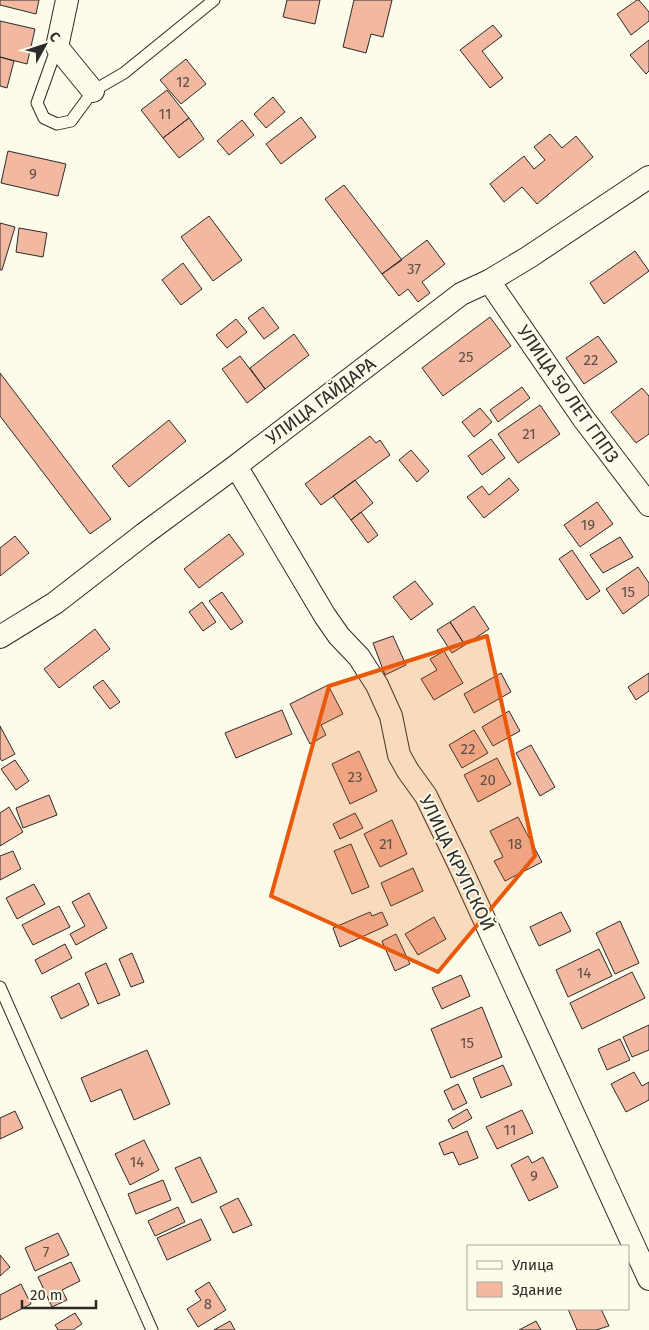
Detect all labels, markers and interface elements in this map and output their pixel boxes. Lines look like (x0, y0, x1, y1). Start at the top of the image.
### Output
north arrow (20, 20, 70, 70)
text: С (45, 28, 64, 46)
house number: 12 (176, 73, 190, 91)
house number: 11 (159, 105, 171, 123)
house number: 9 (29, 165, 37, 183)
house number: 37 (407, 260, 421, 278)
street label: УЛИЦА 50 ЛЕТ ГППЗ (512, 321, 624, 467)
house number: 25 (459, 348, 473, 366)
house number: 22 (584, 351, 598, 369)
street label: УЛИЦА ГАЙДАРА (262, 352, 381, 449)
house number: 21 (522, 425, 536, 443)
house number: 19 (581, 516, 595, 534)
house number: 15 (621, 583, 635, 601)
house number: 22 (461, 740, 475, 758)
house number: 23 (348, 768, 362, 786)
house number: 20 (480, 771, 496, 789)
street label: УЛИЦА КРУПСКОЙ (415, 792, 499, 934)
house number: 21 (379, 835, 393, 853)
house number: 18 (508, 835, 522, 853)
house number: 14 (577, 964, 591, 982)
house number: 15 (460, 1034, 474, 1052)
house number: 11 (504, 1121, 516, 1139)
house number: 14 (130, 1153, 144, 1171)
house number: 9 (530, 1167, 538, 1185)
house number: 7 (43, 1243, 50, 1261)
legend (467, 1245, 629, 1310)
text: Улица (512, 1256, 554, 1274)
scale bar (22, 1278, 96, 1310)
text: Здание (512, 1281, 562, 1299)
text: 20 m (30, 1286, 63, 1304)
house number: 8 (204, 1295, 212, 1313)

